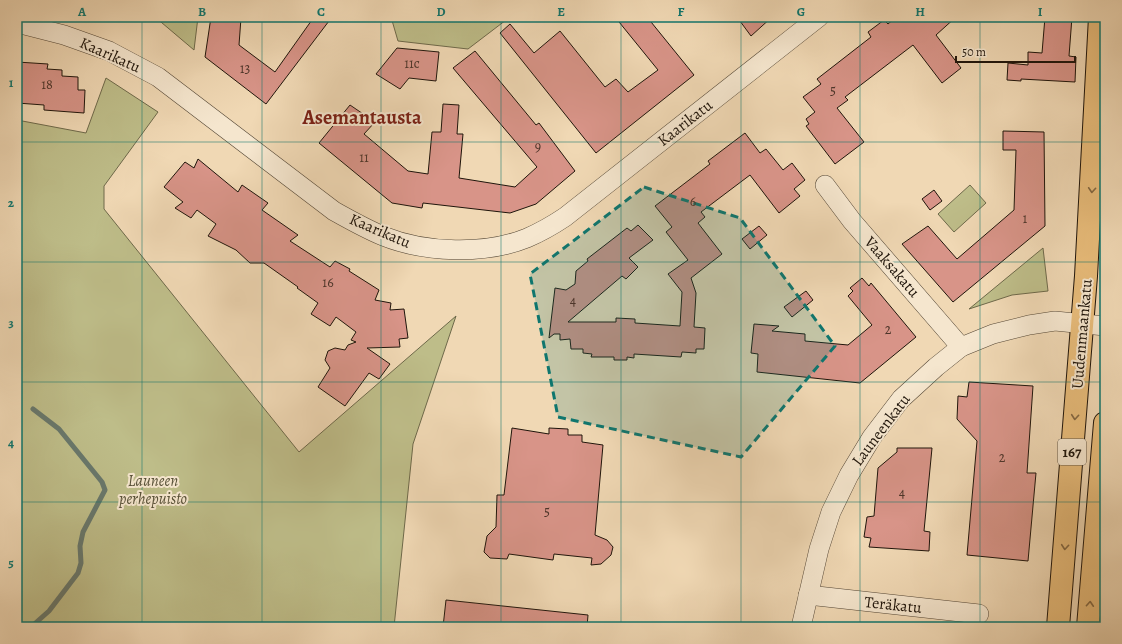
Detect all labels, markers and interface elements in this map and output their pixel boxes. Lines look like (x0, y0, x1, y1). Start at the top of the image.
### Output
text: A (77, 3, 87, 20)
text: B (198, 3, 206, 20)
text: C (317, 3, 325, 20)
text: D (436, 3, 446, 20)
text: E (557, 3, 565, 20)
text: F (678, 3, 685, 20)
text: G (797, 3, 805, 20)
text: H (915, 3, 925, 20)
text: I (1038, 3, 1043, 20)
street label: Kaarikatu (76, 32, 144, 78)
scale bar (956, 38, 1075, 64)
text: 50 m (962, 44, 986, 60)
house number: 11c (404, 54, 420, 73)
house number: 13 (240, 59, 250, 78)
text: 1 (9, 74, 14, 91)
house number: 18 (41, 75, 53, 94)
house number: 5 (830, 81, 836, 100)
street label: Kaarikatu (653, 94, 717, 152)
district label: Asemantausta (301, 104, 422, 131)
house number: 9 (535, 137, 541, 156)
house number: 11 (359, 148, 369, 167)
one-way arrow (1088, 187, 1096, 193)
house number: 6 (690, 192, 696, 211)
text: 2 (8, 194, 15, 211)
street label: Kaarikatu (346, 208, 414, 254)
house number: 1 (1023, 209, 1028, 228)
street label: Vaaksakatu (859, 231, 925, 302)
house number: 16 (322, 273, 334, 292)
street label: Uudenmaankatu (1066, 278, 1098, 390)
house number: 4 (570, 291, 576, 310)
text: 3 (8, 314, 14, 331)
house number: 2 (885, 320, 892, 339)
street label: Launeenkatu (847, 389, 916, 471)
one-way arrow (1070, 414, 1079, 420)
text: 4 (8, 434, 14, 451)
road number: 167 (1058, 439, 1086, 465)
house number: 2 (999, 448, 1006, 467)
park label: Launeen perhepuisto (118, 470, 187, 510)
house number: 4 (899, 483, 905, 502)
house number: 5 (544, 502, 550, 521)
one-way arrow (1060, 544, 1069, 550)
text: 5 (8, 554, 14, 571)
street label: Teräkatu (863, 591, 923, 619)
one-way arrow (1085, 601, 1094, 607)

